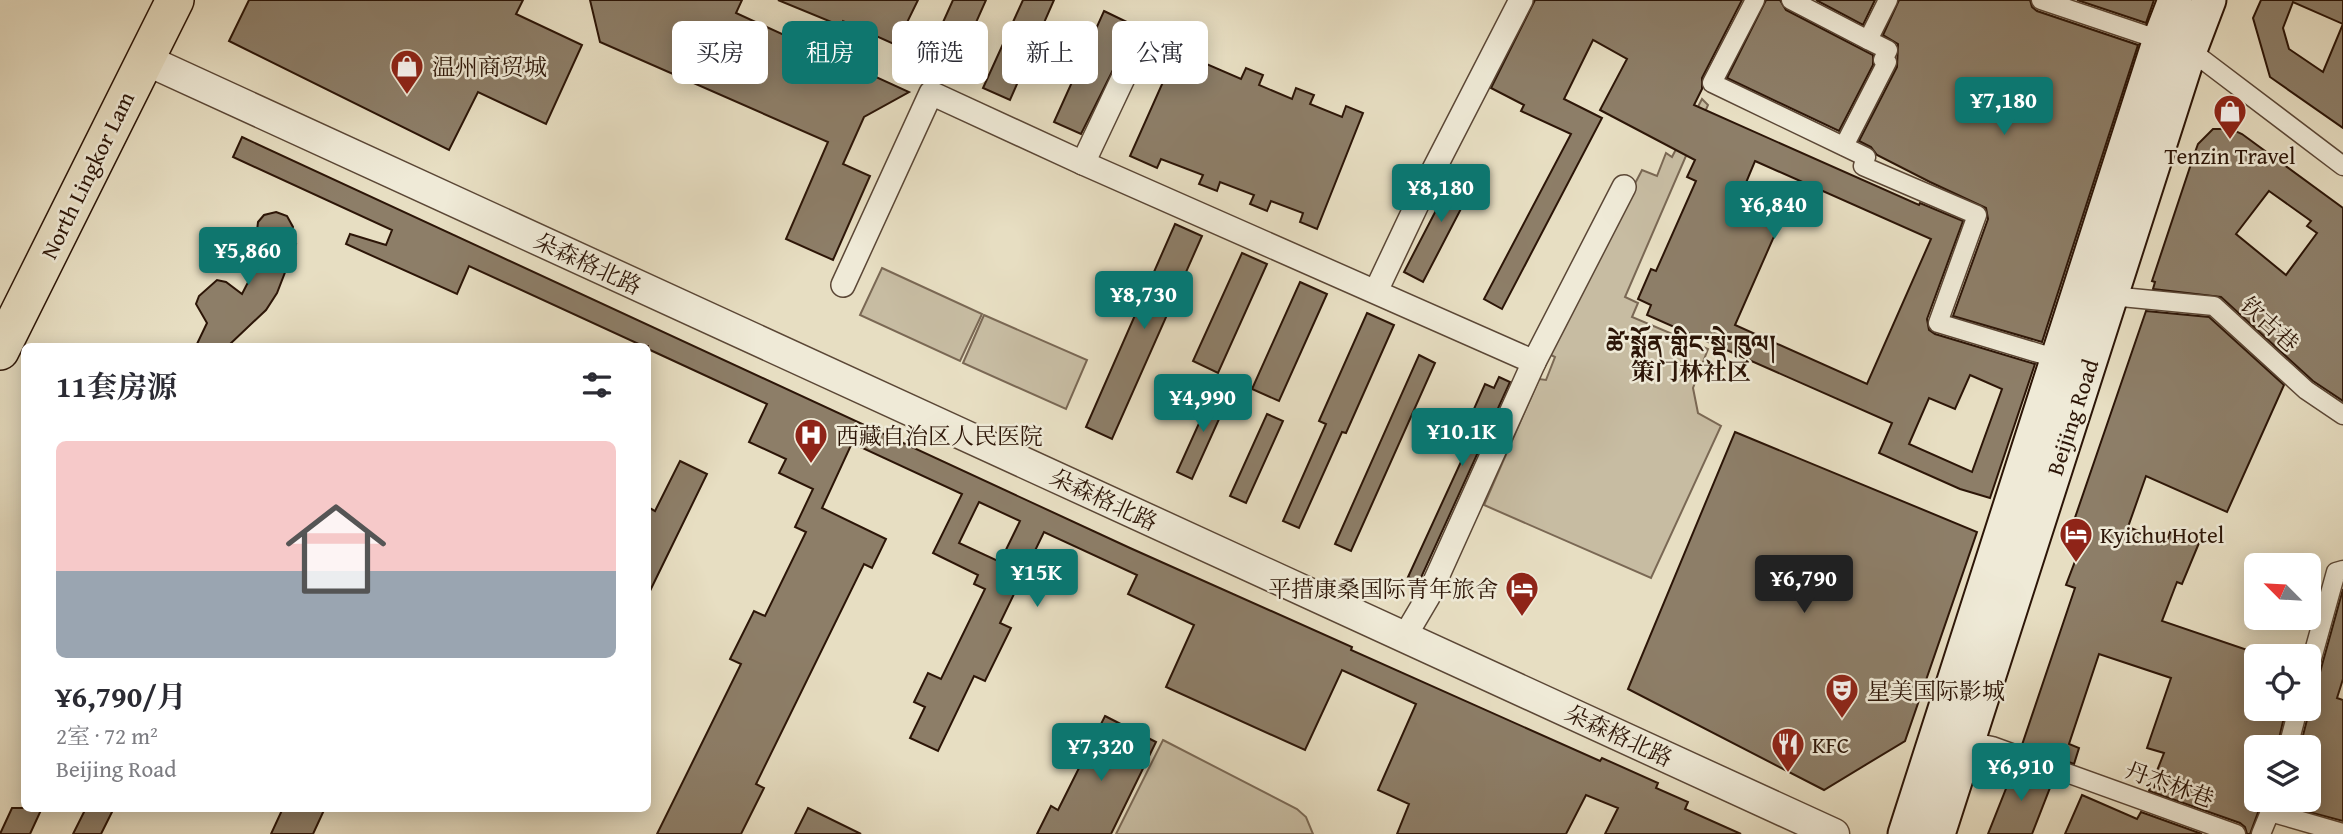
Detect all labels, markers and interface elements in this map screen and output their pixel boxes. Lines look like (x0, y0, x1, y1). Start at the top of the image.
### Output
chip: 买房 (672, 21, 768, 84)
chip: 租房 (782, 21, 878, 84)
chip: 筛选 (892, 21, 988, 84)
chip: 新上 (1002, 21, 1098, 84)
chip: 公寓 (1112, 21, 1208, 84)
shop icon: 温州商贸城 (388, 47, 426, 96)
place label: 温州商贸城 (432, 50, 547, 83)
pin: ¥7,180 (1947, 78, 2061, 137)
text: ¥7,180 (1971, 83, 2037, 116)
street label: North Lingkor Lam (32, 85, 142, 264)
shop icon: Tenzin Travel (2211, 92, 2249, 141)
place label: Tenzin Travel (2164, 139, 2296, 172)
pin: ¥8,180 (1384, 164, 1498, 224)
text: ¥8,180 (1408, 170, 1474, 203)
pin: ¥6,840 (1717, 182, 1831, 241)
text: ¥6,840 (1741, 187, 1807, 220)
street label: 朵森格北路 (529, 224, 647, 302)
pin: ¥5,860 (191, 228, 305, 287)
text: ¥5,860 (215, 233, 281, 266)
pin: ¥8,730 (1087, 272, 1201, 331)
text: ¥8,730 (1111, 277, 1177, 310)
street label: 钦古巷 (2233, 289, 2307, 359)
district label: ཚེ་སྨོན་གླིང་སྡེ་ཁུལ། 策门林社区 (1606, 325, 1776, 389)
street label: Beijing Road (2038, 354, 2107, 479)
text: 11套房源 (56, 364, 177, 408)
icon: filters (578, 366, 616, 404)
pin: ¥4,990 (1146, 374, 1260, 434)
text: ¥4,990 (1170, 380, 1236, 413)
pin: ¥10.1K (1405, 408, 1519, 468)
text: ¥10.1K (1428, 414, 1496, 447)
hospital icon: 西藏自治区人民医院 (792, 416, 830, 465)
place label: 西藏自治区人民医院 (836, 419, 1043, 452)
street label: 朵森格北路 (1045, 460, 1163, 538)
icon: home (273, 486, 399, 612)
hotel icon: Kyichu Hotel (2057, 515, 2095, 564)
place label: Kyichu Hotel (2100, 518, 2224, 551)
pin: ¥15K (996, 550, 1078, 609)
north arrow (2244, 553, 2320, 630)
map controls (2244, 553, 2321, 812)
text: ¥15K (1012, 555, 1062, 588)
pin: ¥6,790 (1747, 556, 1861, 615)
text: ¥6,790 (1771, 561, 1837, 594)
hotel icon: 平措康桑国际青年旅舍 (1503, 569, 1541, 618)
place label: 平措康桑国际青年旅舍 (1268, 572, 1498, 605)
button: locate (2244, 644, 2321, 721)
theatre icon: 星美国际影城 (1823, 671, 1861, 720)
text: ¥6,790/月 (56, 674, 187, 718)
place label: 星美国际影城 (1867, 674, 2005, 707)
street label: 朵森格北路 (1560, 696, 1678, 774)
text: 2室 · 72 m² (56, 719, 158, 752)
pin: ¥7,320 (1044, 724, 1158, 783)
restaurant icon: KFC (1769, 725, 1807, 774)
place label: KFC (1812, 728, 1849, 761)
text: ¥7,320 (1068, 729, 1134, 762)
button: layers (2244, 735, 2321, 812)
pin: ¥6,910 (1964, 744, 2078, 803)
text: ¥6,910 (1988, 749, 2054, 782)
text: Beijing Road (56, 752, 176, 785)
street label: 丹杰林巷 (2121, 753, 2219, 815)

